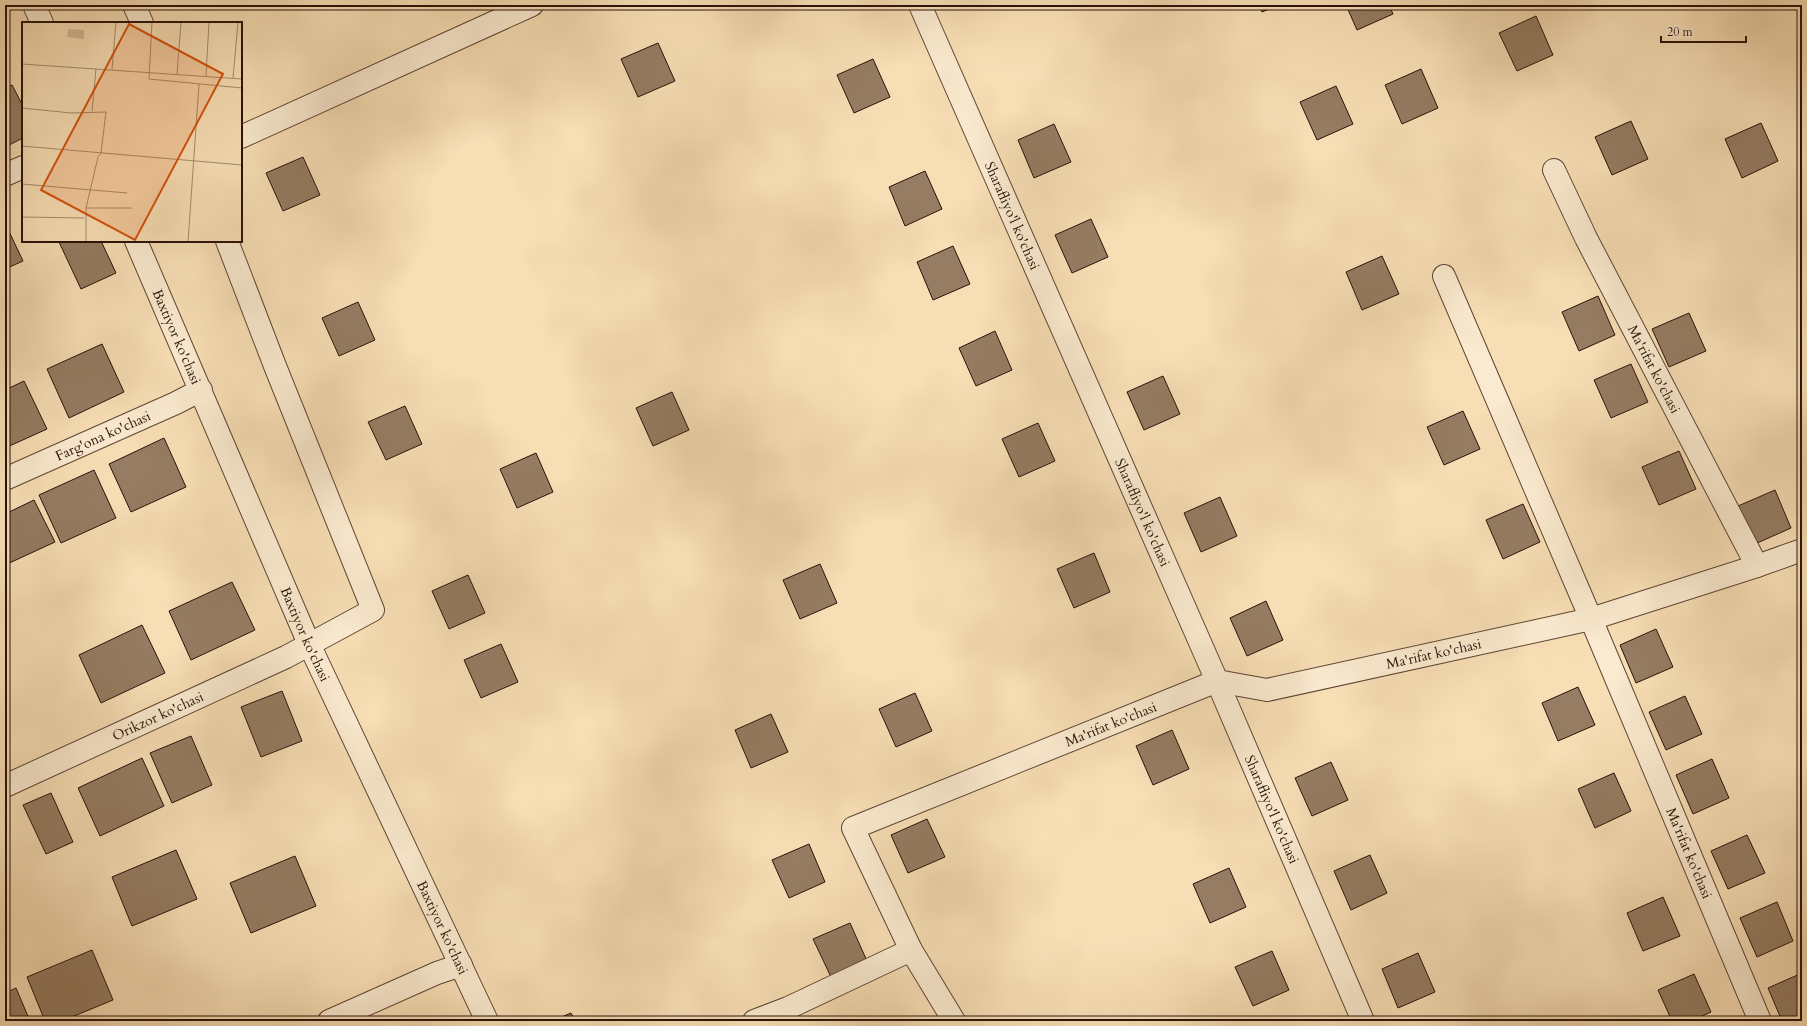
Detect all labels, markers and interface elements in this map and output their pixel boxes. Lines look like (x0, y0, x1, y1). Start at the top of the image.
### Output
scale bar (1661, 18, 1746, 44)
inset map (22, 22, 242, 242)
text: 20 m (1667, 24, 1694, 40)
street label: Sharafliyo'l ko'chasi (980, 158, 1045, 273)
street label: Baxtiyor ko'chasi (148, 286, 206, 387)
street label: Ma'rifat ko'chasi (1623, 322, 1685, 417)
street label: Farg'ona ko'chasi (52, 406, 154, 465)
street label: Sharafliyo'l ko'chasi (1111, 455, 1175, 569)
street label: Baxtiyor ko'chasi (276, 584, 335, 685)
street label: Ma'rifat ko'chasi (1384, 634, 1483, 673)
street label: Orikzor ko'chasi (109, 687, 206, 745)
street label: Ma'rifat ko'chasi (1062, 697, 1159, 751)
street label: Sharafliyo'l ko'chasi (1240, 752, 1304, 867)
street label: Ma'rifat ko'chasi (1662, 805, 1717, 901)
street label: Baxtiyor ko'chasi (413, 877, 473, 978)

